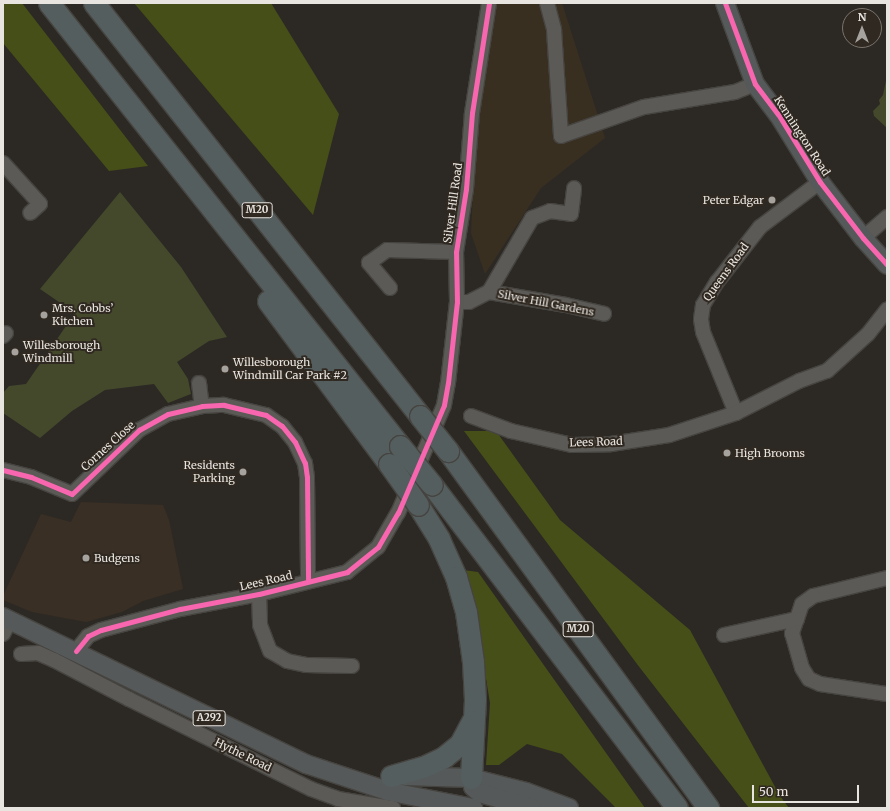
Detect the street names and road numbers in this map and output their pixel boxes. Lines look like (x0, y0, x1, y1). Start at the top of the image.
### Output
street label: Kennington Road (771, 94, 833, 178)
street label: Silver Hill Road (441, 162, 465, 244)
road number: M20 (241, 202, 273, 218)
street label: Queens Road (700, 240, 752, 304)
street label: Silver Hill Gardens (497, 287, 595, 319)
street label: Cornes Close (78, 418, 138, 474)
street label: Lees Road (569, 434, 623, 450)
street label: Lees Road (238, 569, 294, 593)
road number: M20 (562, 621, 594, 637)
road number: A292 (192, 710, 226, 726)
street label: Hythe Road (212, 736, 274, 774)

